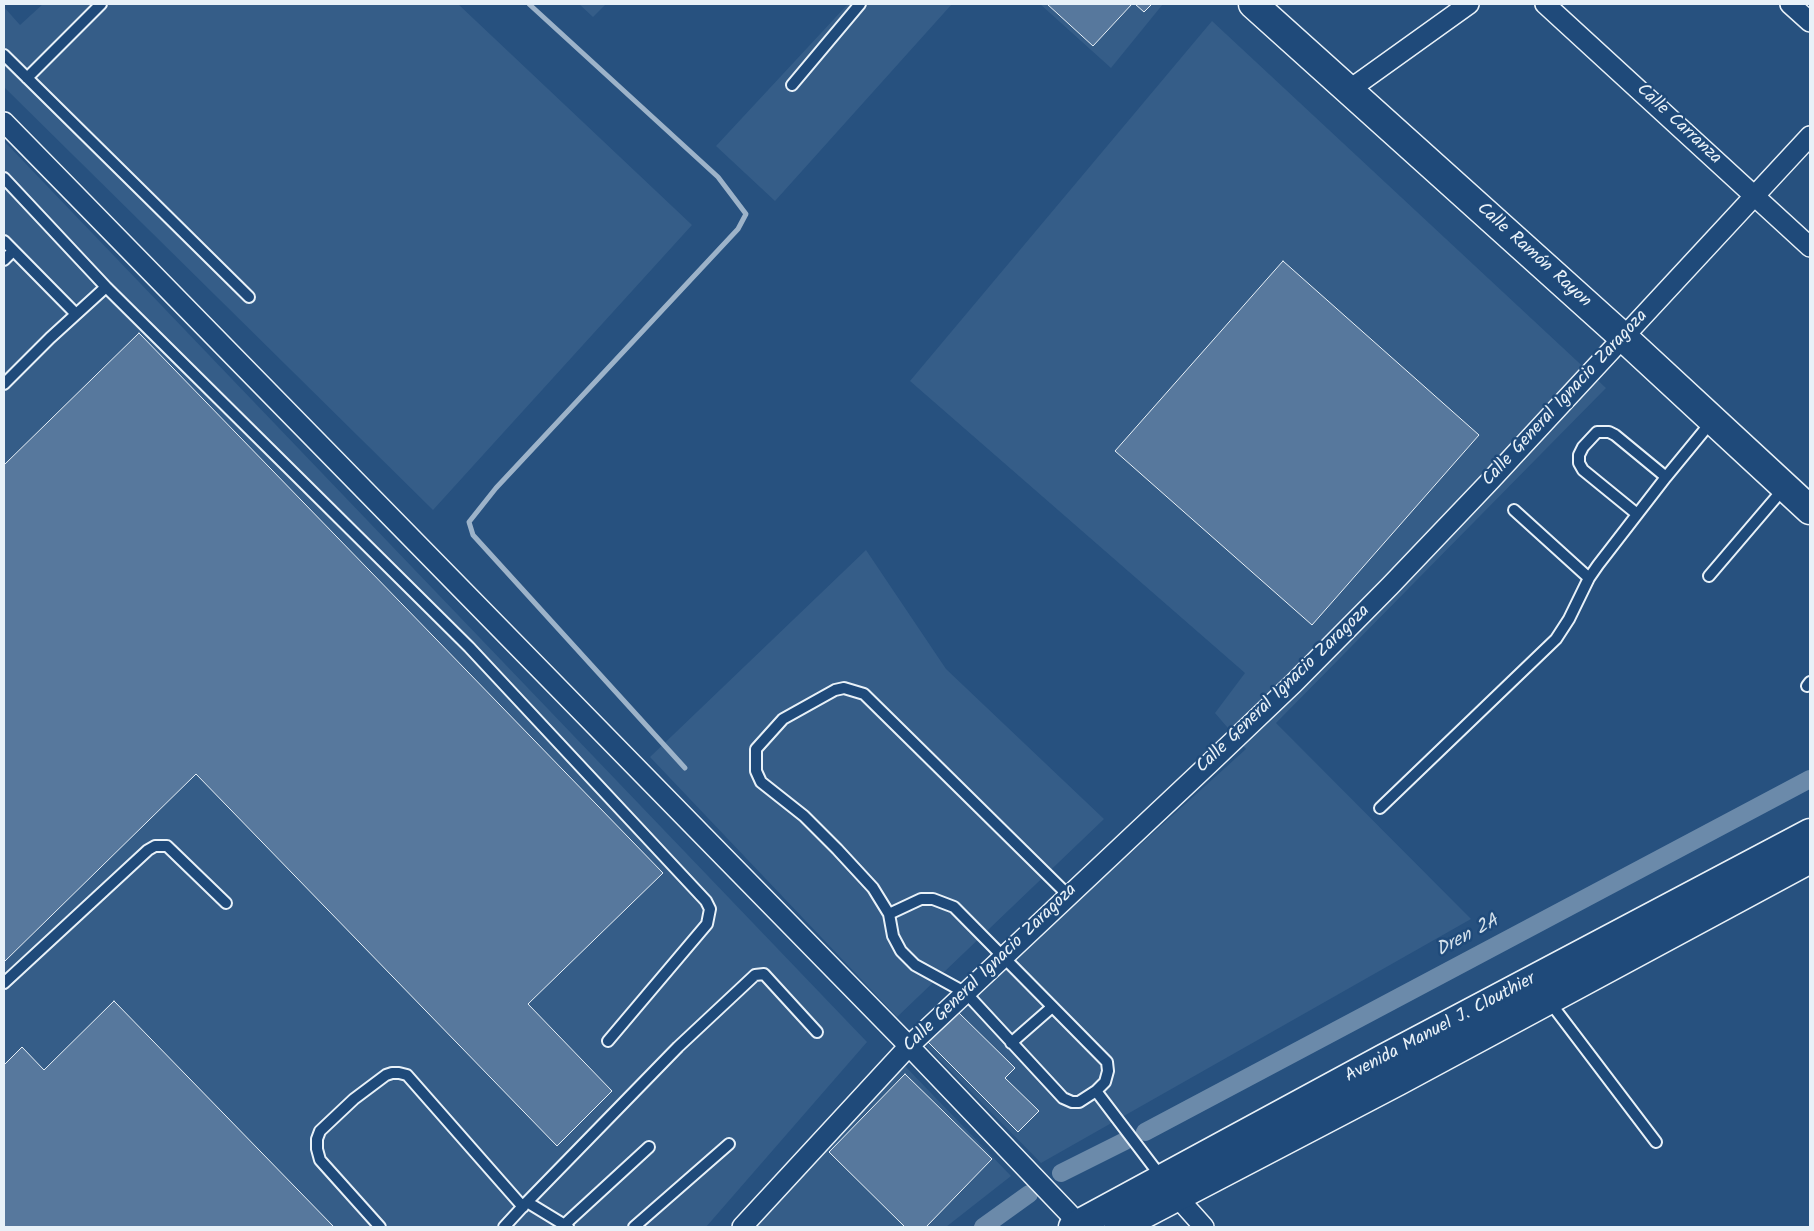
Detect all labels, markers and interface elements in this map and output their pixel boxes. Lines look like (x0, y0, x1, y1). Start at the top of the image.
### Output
street label: Calle Carranza (1631, 80, 1725, 170)
street label: Calle Ramón Rayon (1471, 199, 1595, 313)
street label: Calle General Ignacio Zaragoza (1479, 306, 1653, 492)
street label: Calle General Ignacio Zaragoza (1193, 601, 1375, 779)
street label: Calle General Ignacio Zaragoza (900, 880, 1082, 1058)
water label: Dren 2A (1433, 911, 1503, 963)
street label: Avenida Manuel J. Clouthier (1342, 970, 1540, 1088)

